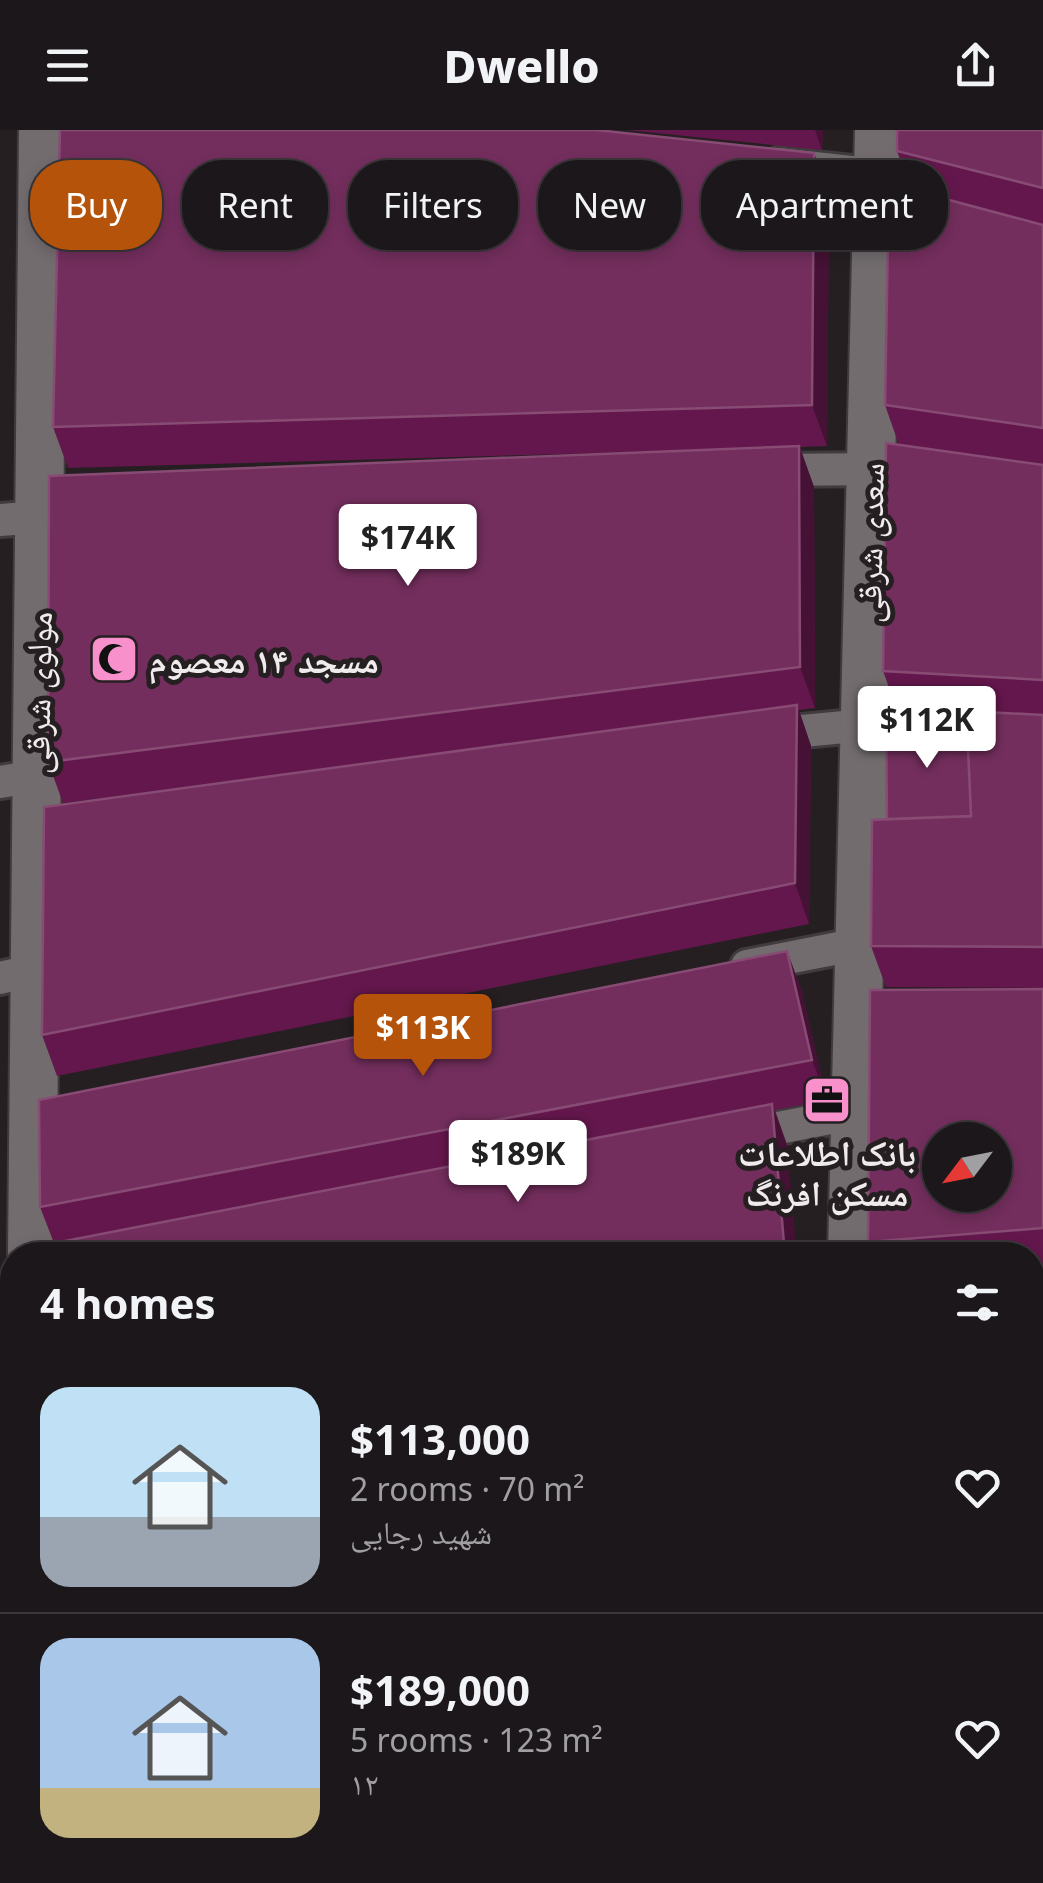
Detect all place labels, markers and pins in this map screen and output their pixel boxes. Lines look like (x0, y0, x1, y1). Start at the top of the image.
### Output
pin: $174K (338, 504, 478, 589)
mosque icon: مسجد ۱۴ معصوم (88, 633, 140, 685)
place label: مسجد ۱۴ معصوم (149, 636, 379, 685)
pin: $112K (857, 686, 997, 771)
pin: $113K (353, 994, 493, 1079)
office icon: بانک اطلاعات مسکن افرنگ (801, 1074, 853, 1126)
pin: $189K (448, 1120, 588, 1205)
place label: بانک اطلاعات مسکن افرنگ (738, 1129, 916, 1216)

